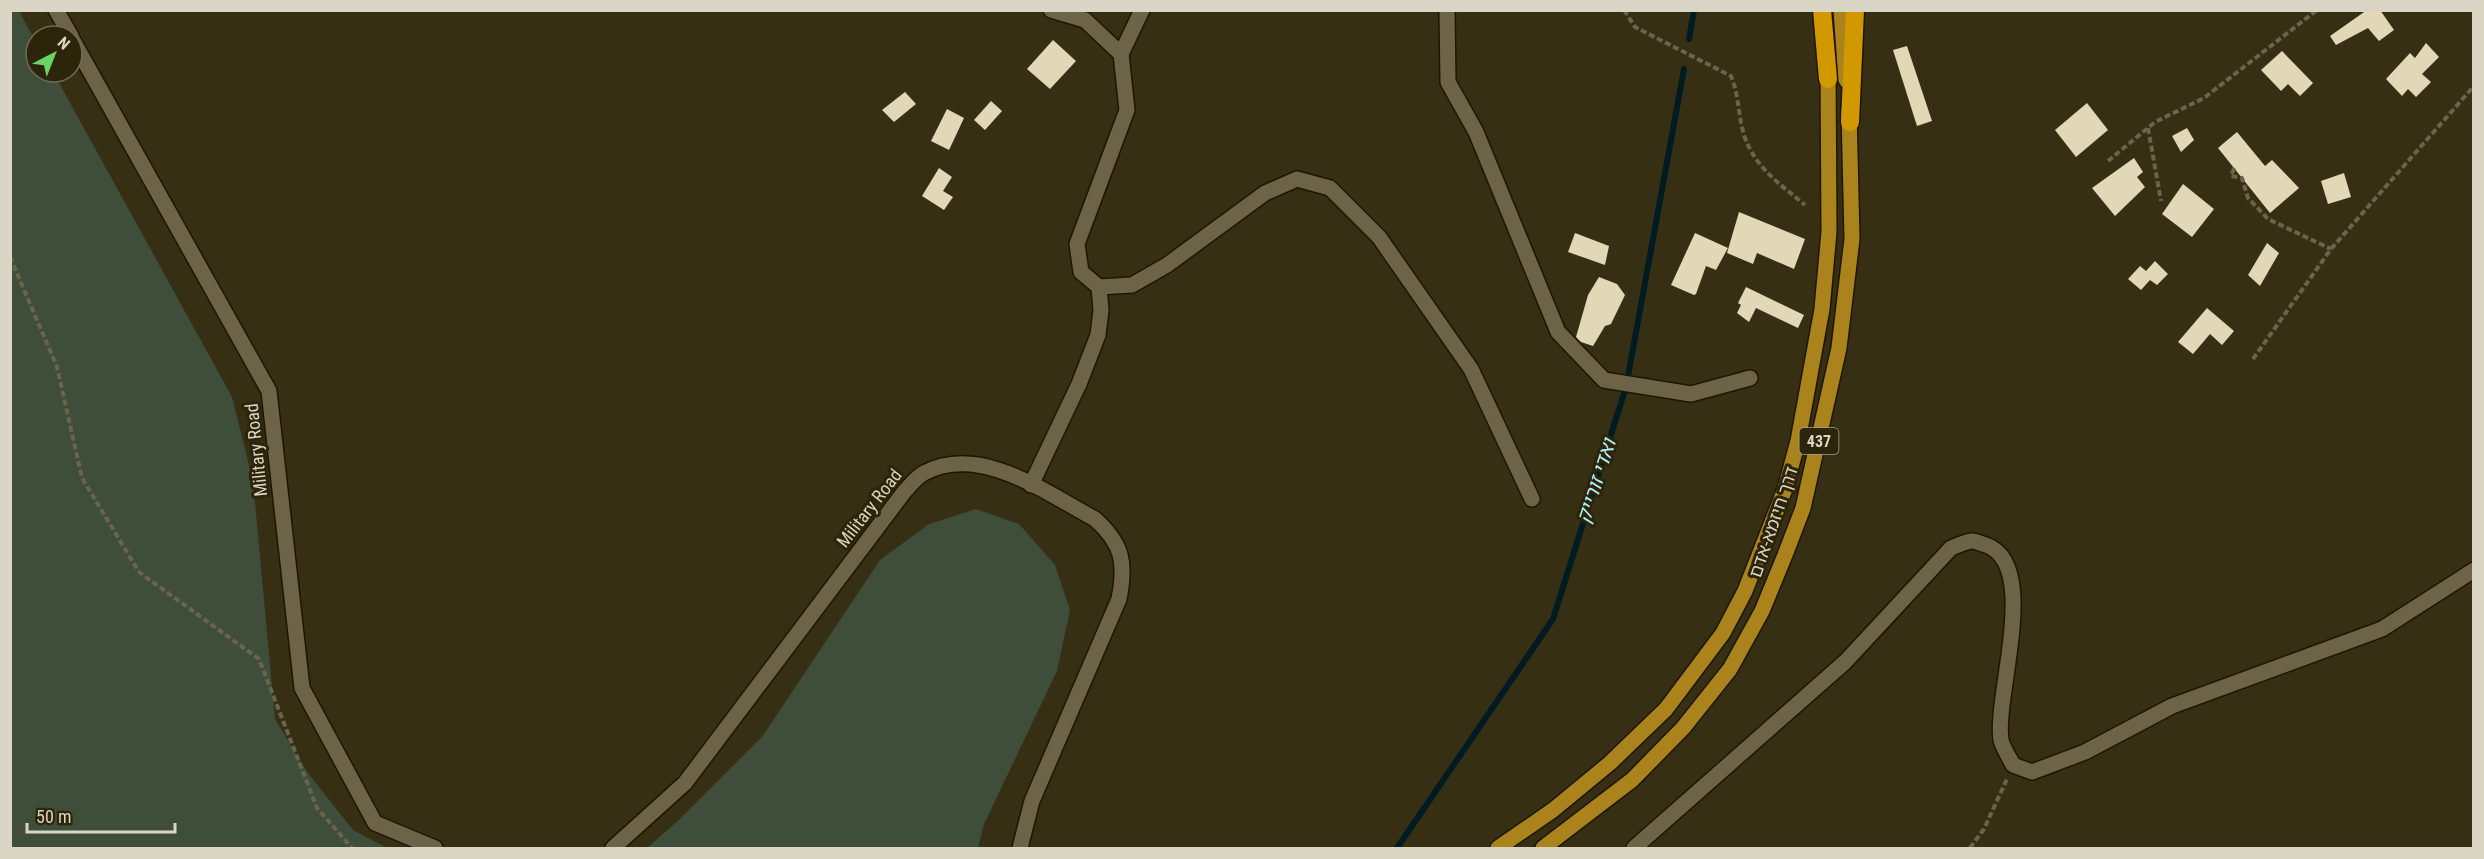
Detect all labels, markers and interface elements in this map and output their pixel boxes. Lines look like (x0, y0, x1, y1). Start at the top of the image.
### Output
north arrow (24, 24, 84, 84)
text: N (54, 33, 74, 54)
street label: Military Road (241, 402, 271, 498)
road number: 437 (1800, 428, 1838, 454)
water label: ואדי זורייק (1571, 434, 1621, 526)
street label: דרך חיזמא-אדם (1744, 463, 1802, 580)
street label: Military Road (832, 465, 906, 551)
scale bar (27, 796, 176, 834)
text: 50 m (36, 806, 71, 827)

